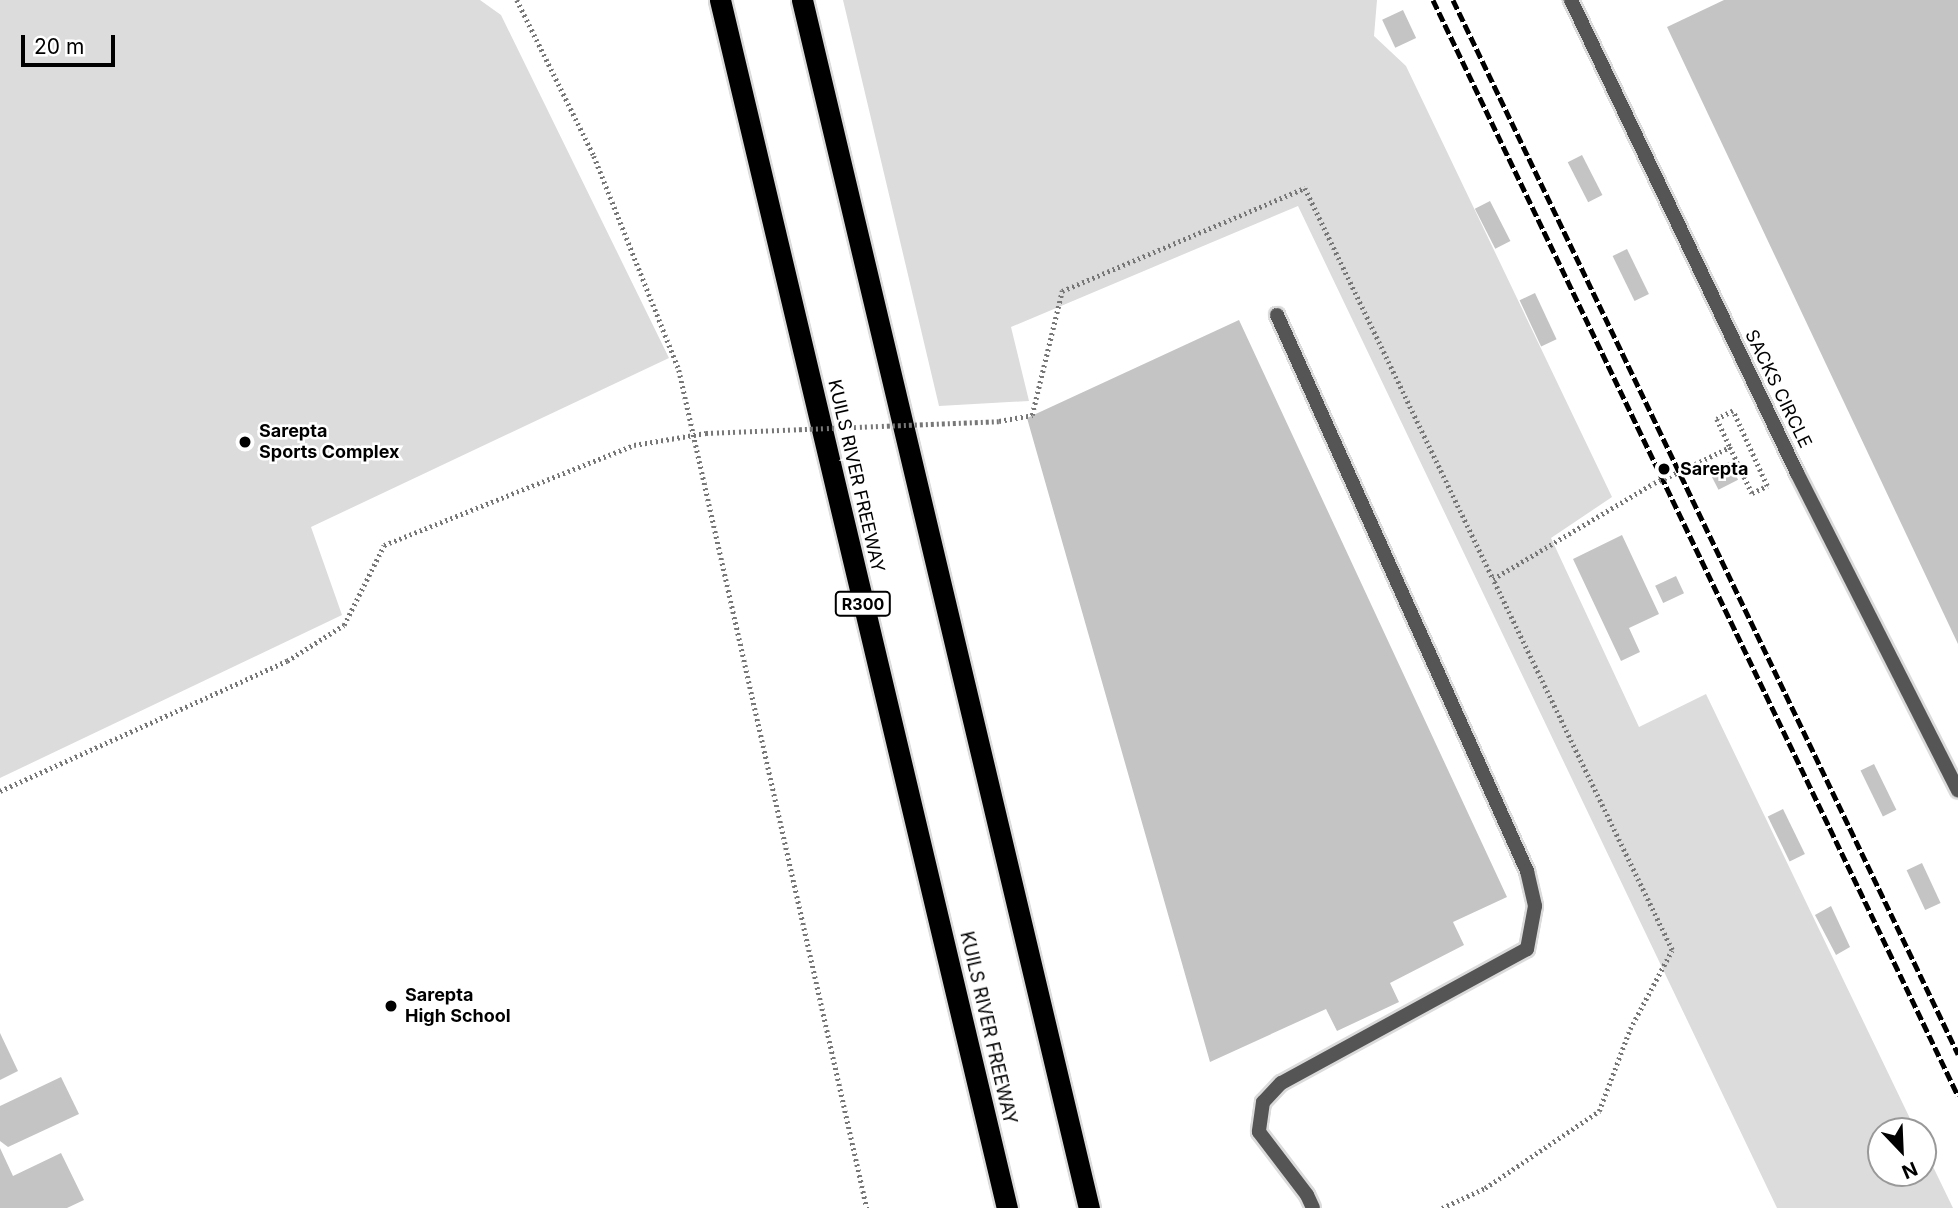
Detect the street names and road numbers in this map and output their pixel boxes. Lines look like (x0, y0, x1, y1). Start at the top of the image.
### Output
street label: SACKS CIRCLE (1740, 326, 1816, 452)
street label: KUILS RIVER FREEWAY (823, 377, 889, 575)
road number: R300 (833, 592, 893, 617)
street label: KUILS RIVER FREEWAY (955, 929, 1021, 1127)

